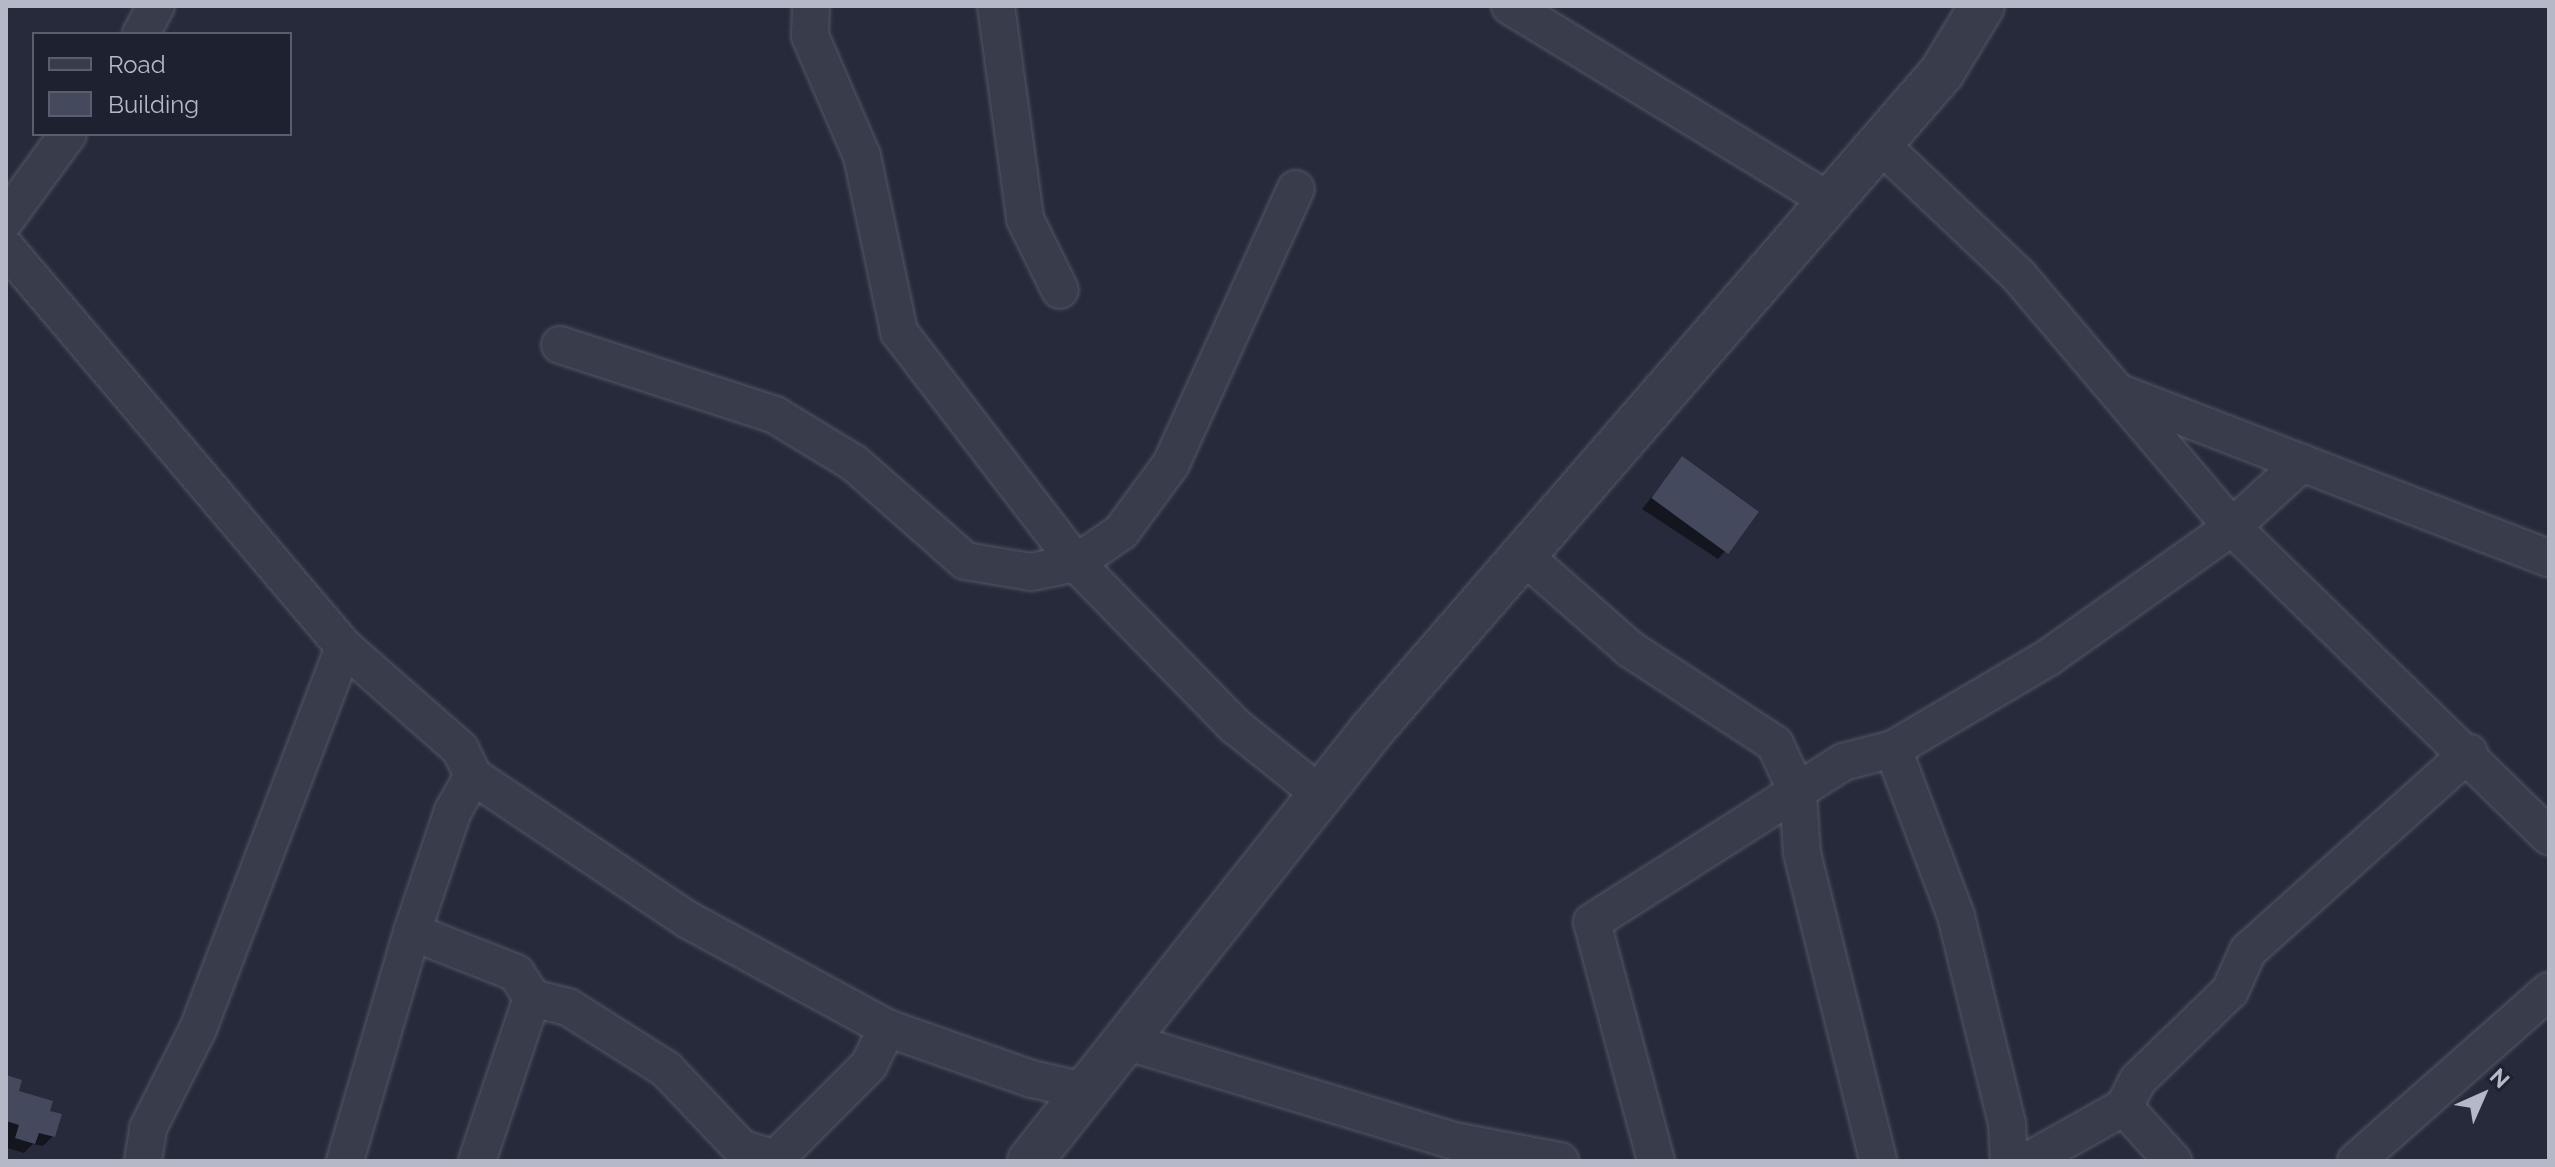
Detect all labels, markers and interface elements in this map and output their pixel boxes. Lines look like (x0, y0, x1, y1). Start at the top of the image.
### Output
legend (32, 32, 292, 136)
text: Road (108, 50, 166, 79)
text: Building (108, 90, 199, 119)
north arrow (2443, 1055, 2523, 1135)
text: N (2485, 1063, 2515, 1093)

